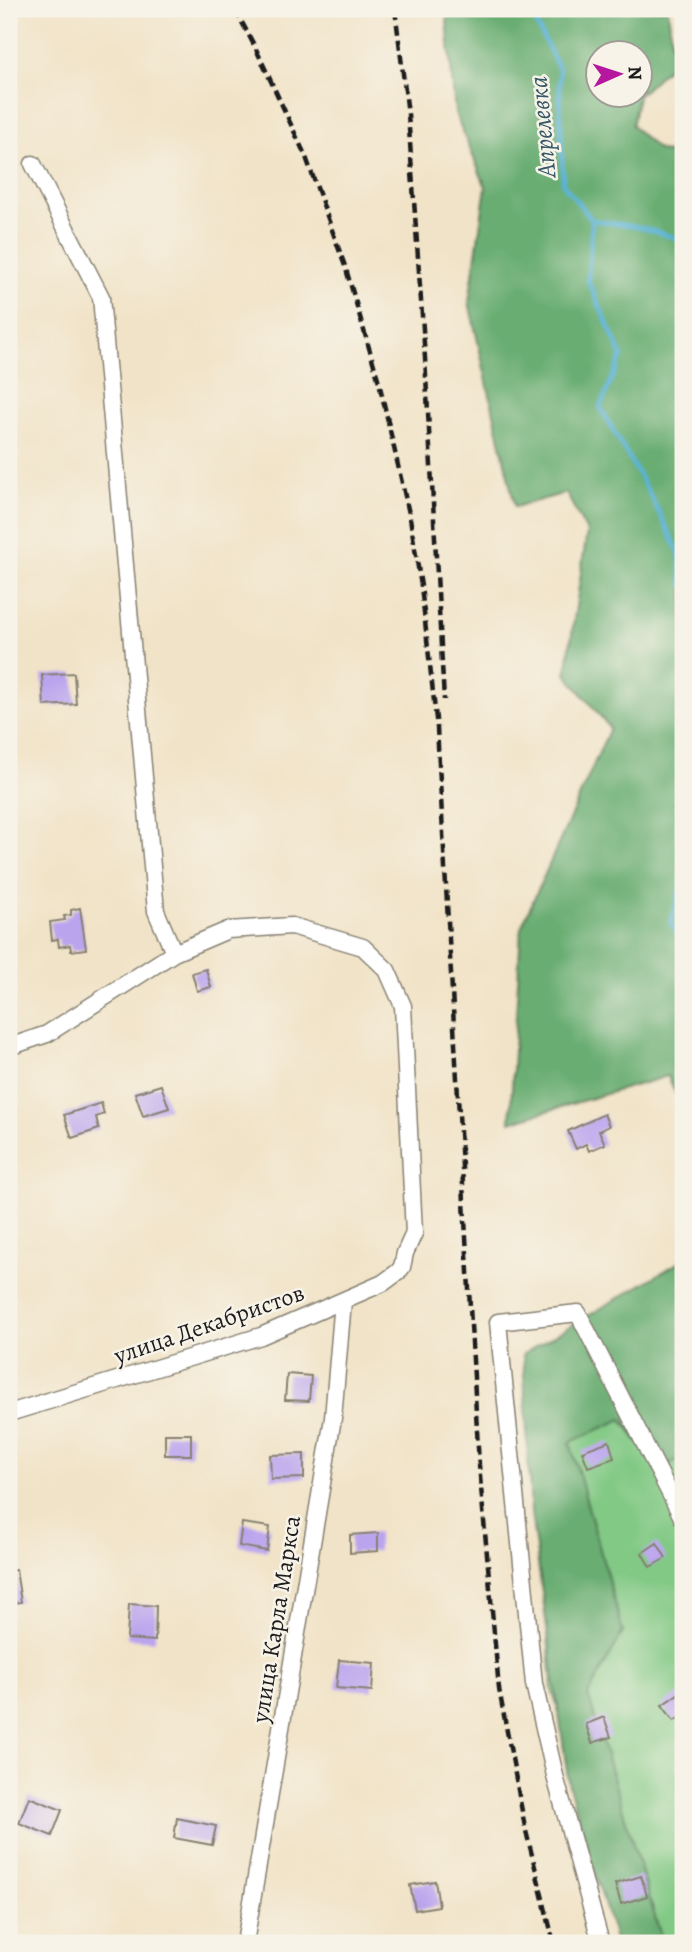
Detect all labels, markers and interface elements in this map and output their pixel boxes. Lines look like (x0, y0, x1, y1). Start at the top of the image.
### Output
north arrow (584, 38, 654, 108)
text: N (622, 66, 648, 81)
water label: Апрелевка (521, 75, 565, 181)
street label: улица Декабристов (109, 1276, 308, 1372)
street label: улица Карла Маркса (244, 1513, 308, 1726)

